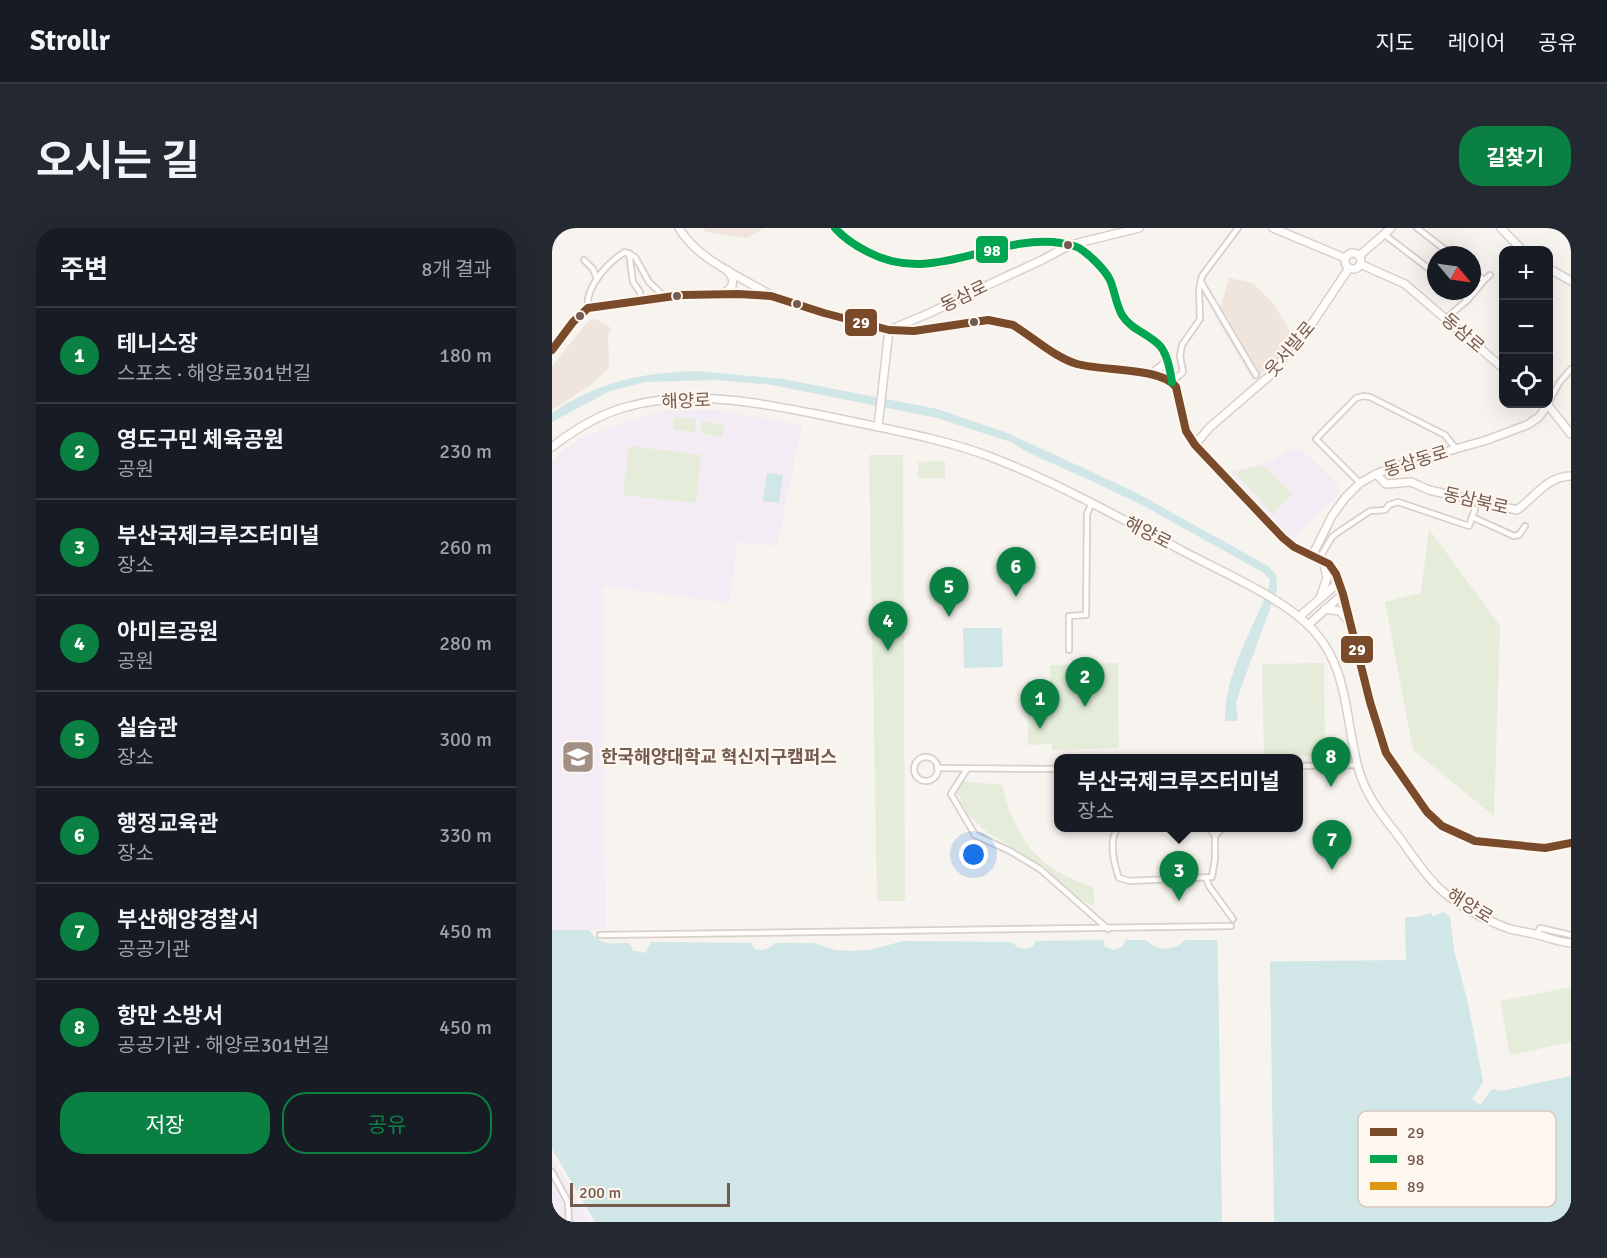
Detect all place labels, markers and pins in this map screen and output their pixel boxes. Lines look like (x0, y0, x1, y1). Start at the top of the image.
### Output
unlabelled marker (1062, 239, 1074, 251)
unlabelled marker (671, 290, 683, 302)
unlabelled marker (791, 298, 803, 310)
unlabelled marker (574, 310, 586, 322)
unlabelled marker (968, 316, 980, 328)
pin: 6 (996, 548, 1036, 597)
pin: 5 (930, 568, 968, 617)
pin: 4 (868, 602, 908, 651)
pin: 2 (1066, 658, 1104, 707)
pin: 1 (1020, 680, 1060, 729)
pin: 8 (1312, 738, 1350, 787)
school or university icon: 한국해양대학교 혁신지구캠퍼스 (560, 739, 596, 775)
place label: 한국해양대학교 혁신지구캠퍼스 (601, 746, 837, 768)
pin: 7 (1312, 820, 1352, 870)
pin: 3 (1160, 852, 1198, 901)

